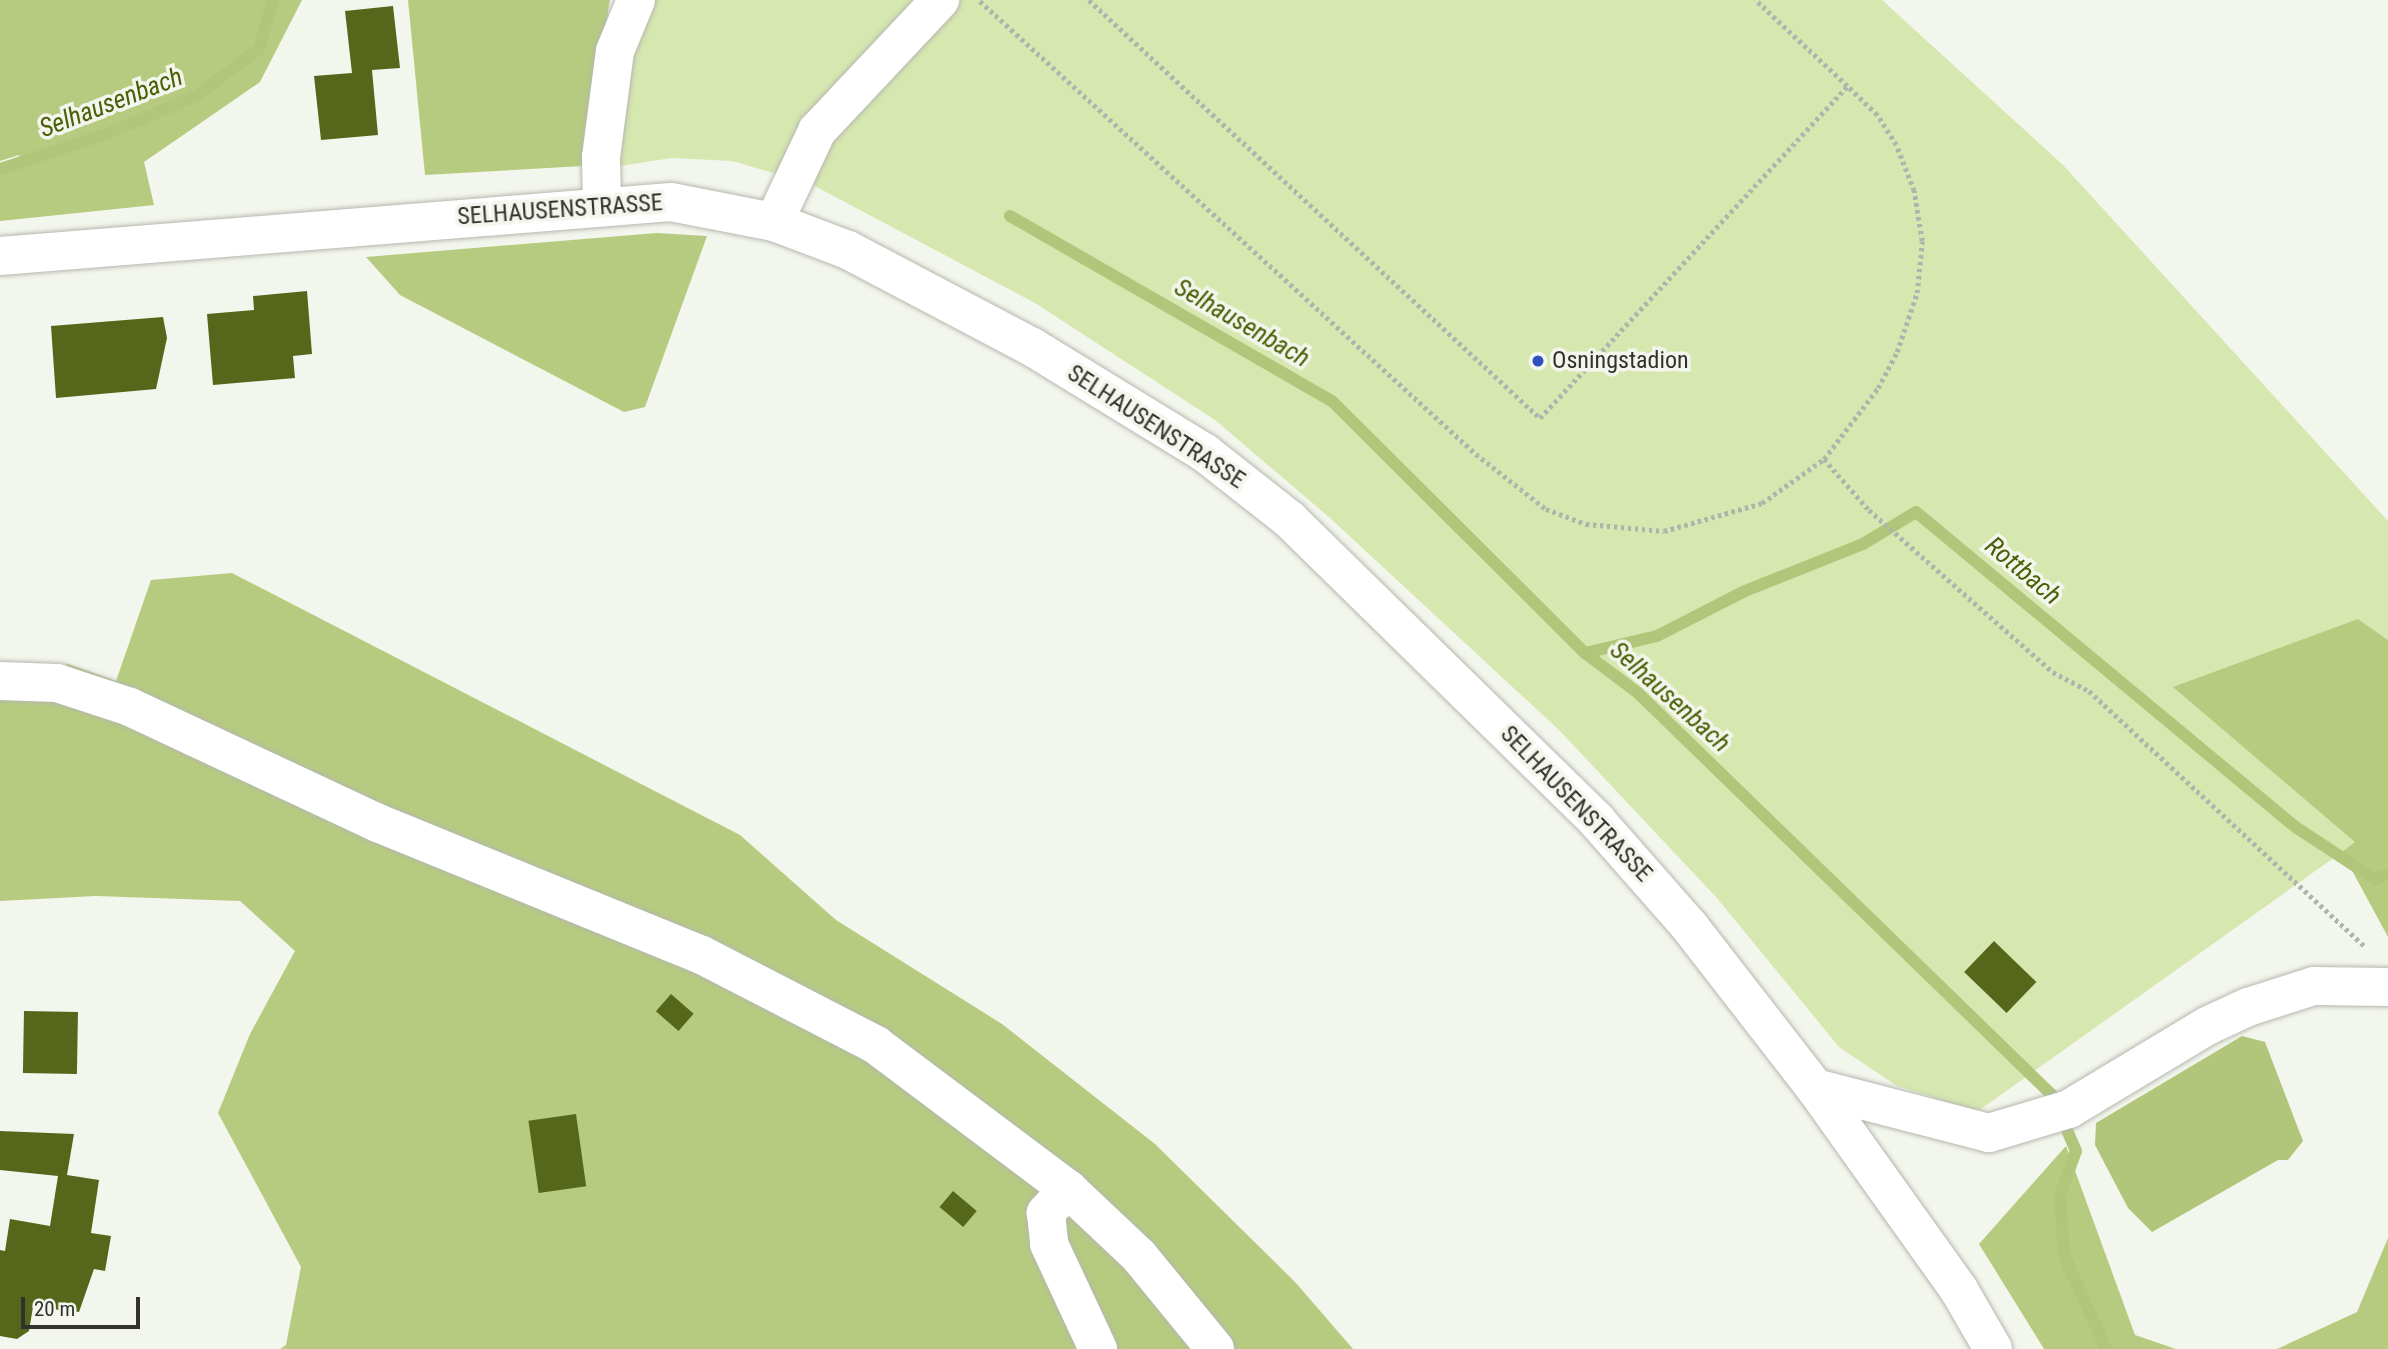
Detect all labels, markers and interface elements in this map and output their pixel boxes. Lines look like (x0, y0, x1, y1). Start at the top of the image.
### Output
water label: Selhausenbach (35, 61, 187, 145)
street label: SELHAUSENSTRASSE (456, 188, 664, 232)
water label: Selhausenbach (1169, 272, 1315, 374)
place label: Osningstadion (1552, 347, 1689, 375)
marker: Osningstadion (1530, 353, 1546, 369)
street label: SELHAUSENSTRASSE (1062, 359, 1250, 495)
water label: Rottbach (1979, 530, 2067, 612)
water label: Selhausenbach (1603, 635, 1737, 759)
street label: SELHAUSENSTRASSE (1494, 720, 1658, 888)
scale bar (24, 1282, 144, 1326)
text: 20 m (34, 1297, 75, 1321)

